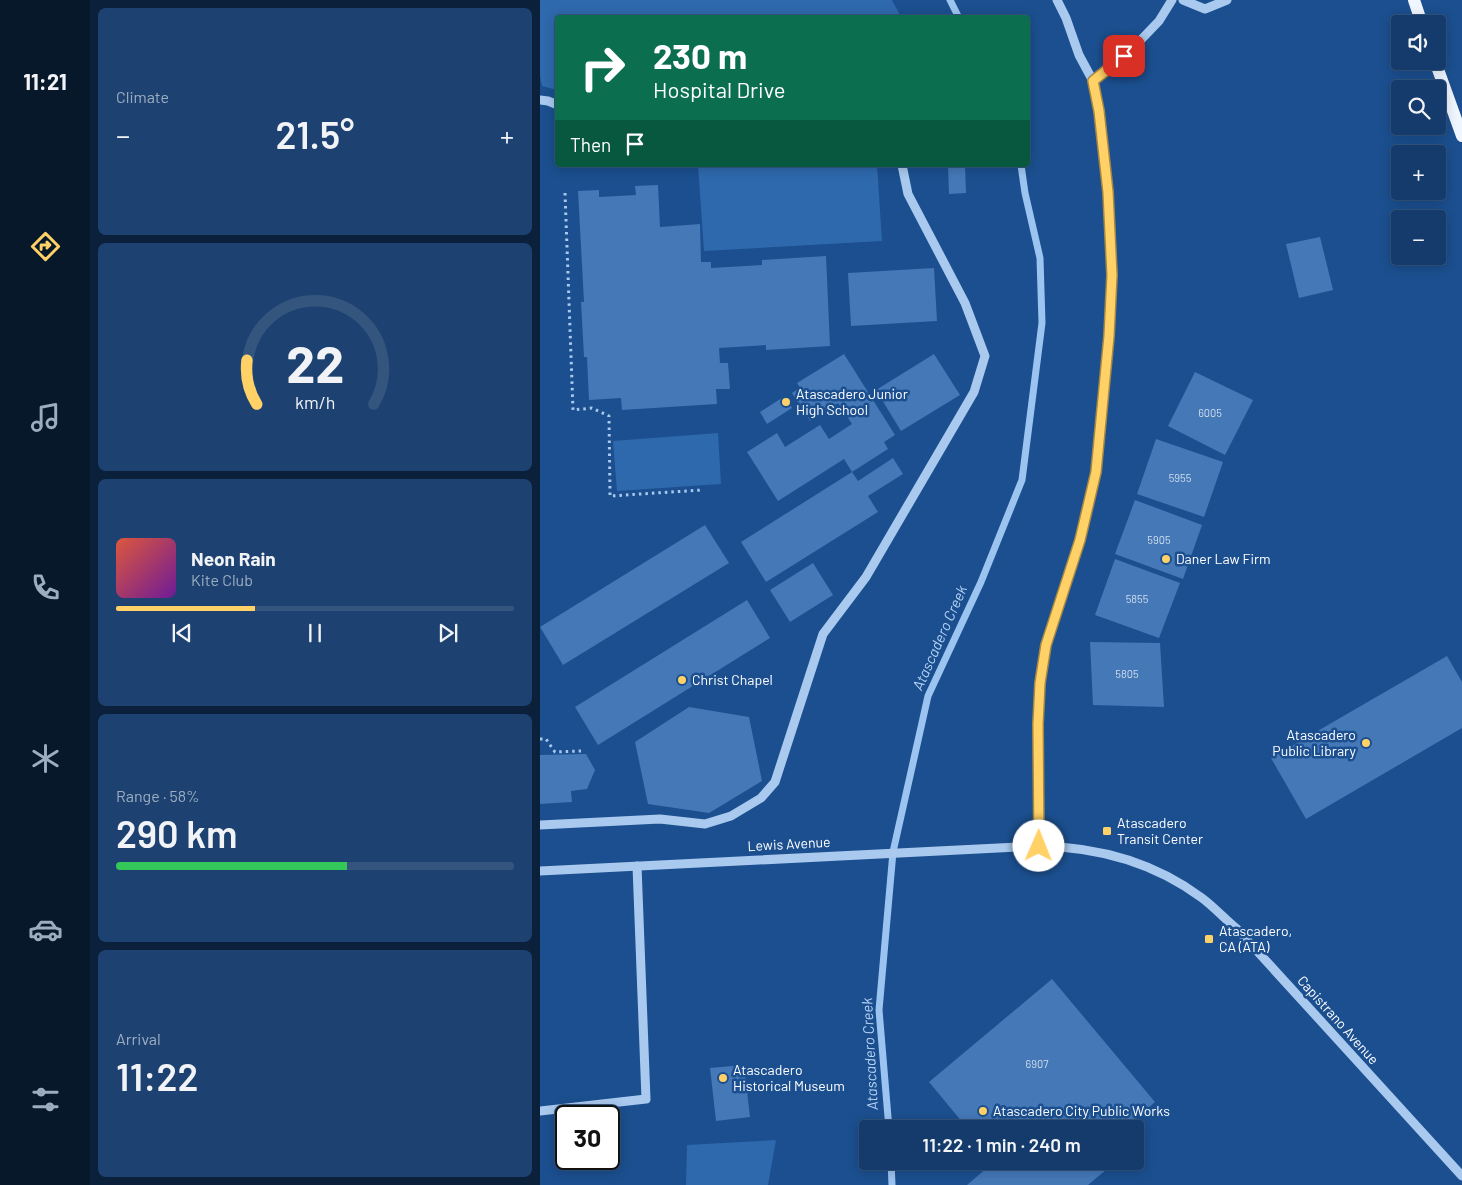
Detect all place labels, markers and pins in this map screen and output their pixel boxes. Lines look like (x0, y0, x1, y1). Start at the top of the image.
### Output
pin (1103, 35, 1145, 77)
place label: Atascadero Junior High School (796, 385, 908, 418)
marker: Atascadero Junior High School (780, 396, 792, 408)
place label: Daner Law Firm (1176, 550, 1271, 567)
marker: Daner Law Firm (1160, 553, 1172, 565)
place label: Christ Chapel (692, 671, 773, 688)
marker: Christ Chapel (676, 674, 688, 686)
place label: Atascadero Public Library (1272, 726, 1357, 759)
marker: Atascadero Public Library (1360, 737, 1372, 749)
place label: Atascadero Transit Center (1117, 814, 1203, 847)
marker: Atascadero Transit Center (1101, 825, 1113, 837)
place label: Atascadero, CA (ATA) (1219, 922, 1292, 955)
marker: Atascadero, CA (ATA) (1203, 933, 1215, 945)
place label: Atascadero Historical Museum (733, 1061, 845, 1094)
marker: Atascadero Historical Museum (717, 1072, 729, 1084)
place label: Atascadero City Public Works (993, 1102, 1170, 1119)
marker: Atascadero City Public Works (977, 1105, 989, 1117)

